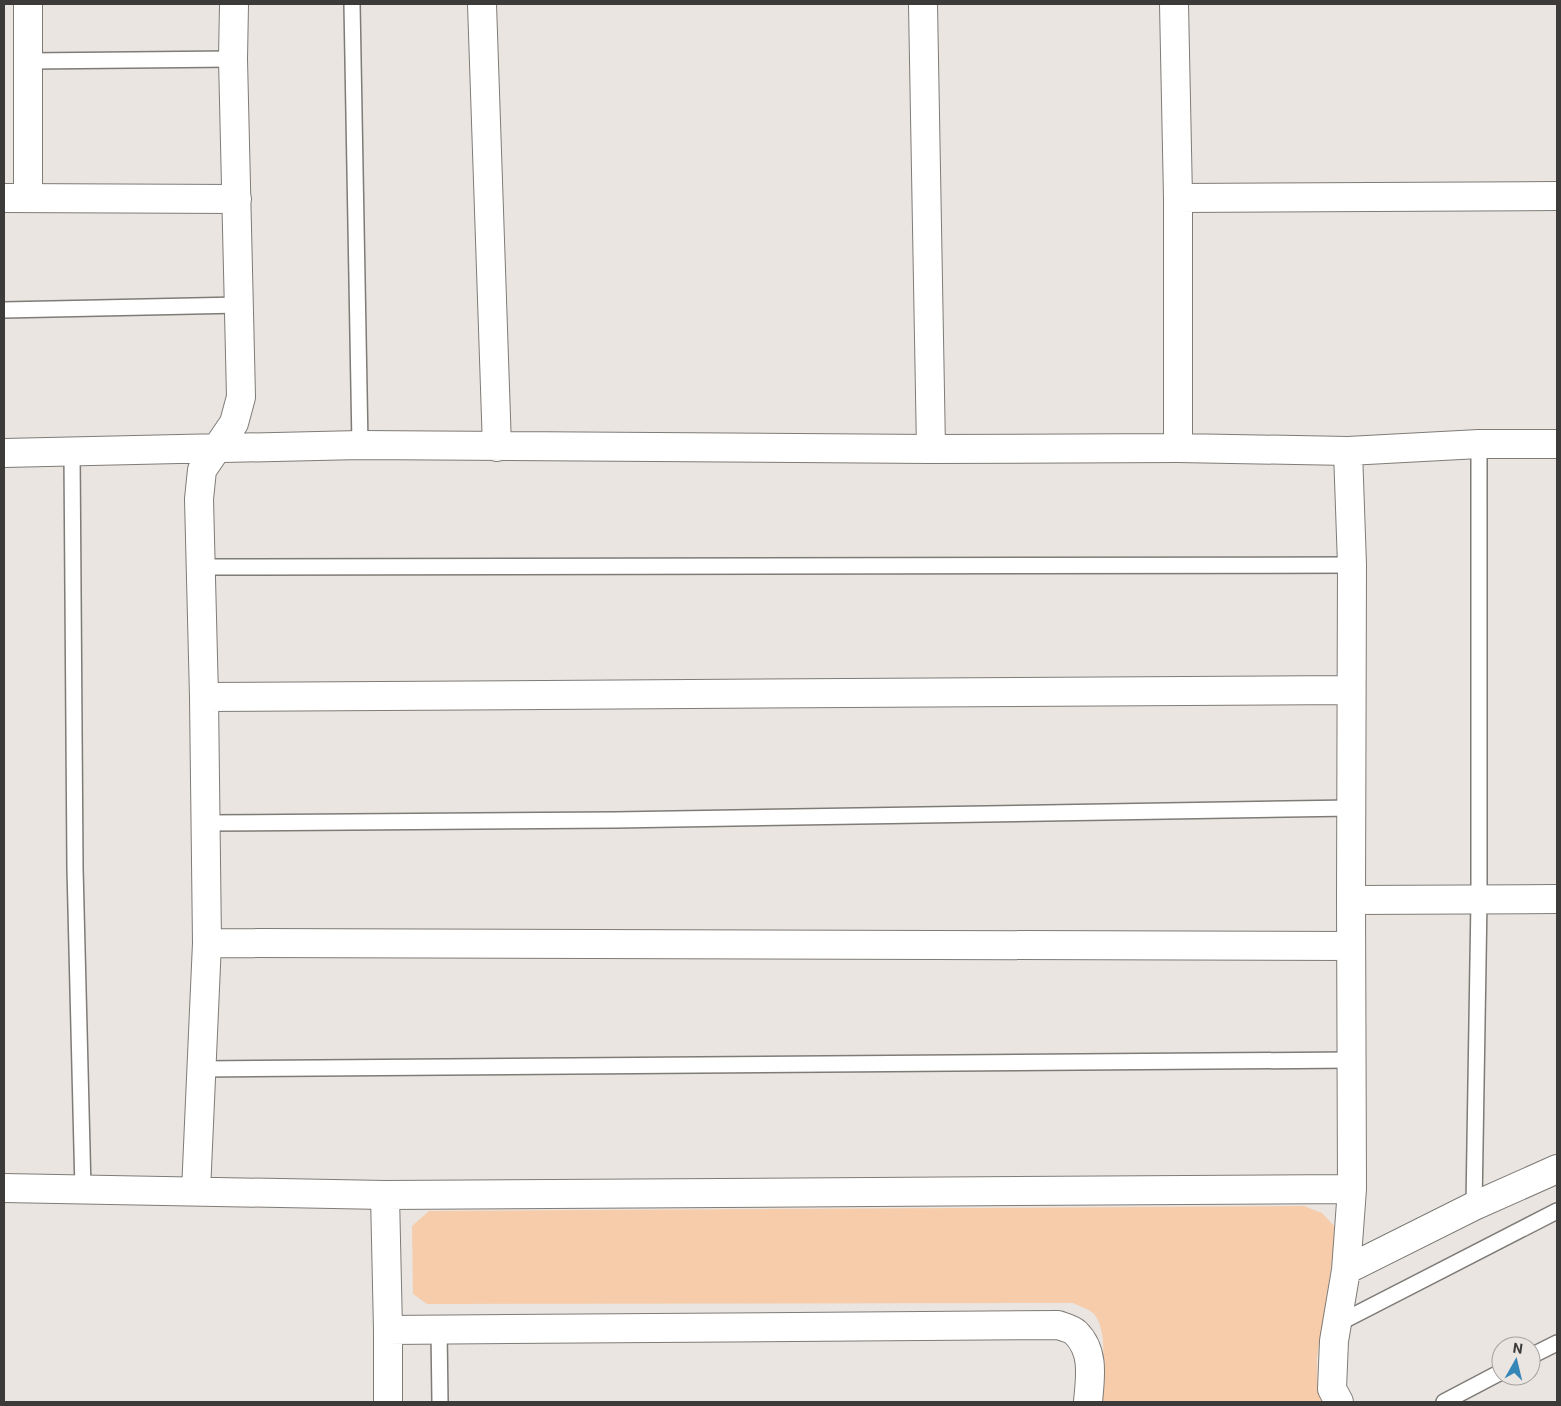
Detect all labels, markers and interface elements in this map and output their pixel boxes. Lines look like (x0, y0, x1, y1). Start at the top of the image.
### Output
north arrow (1491, 1336, 1541, 1386)
text: N (1512, 1340, 1524, 1357)

